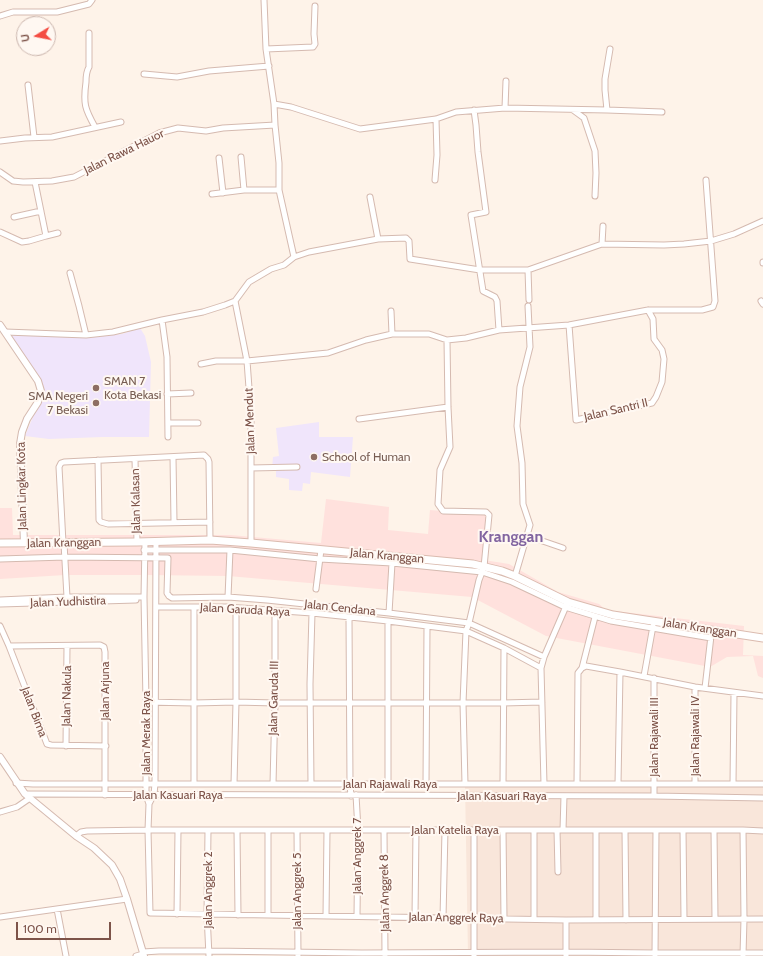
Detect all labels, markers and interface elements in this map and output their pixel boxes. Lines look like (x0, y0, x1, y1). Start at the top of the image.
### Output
north arrow (16, 16, 56, 56)
text: U (18, 33, 33, 43)
street label: Jalan Rawa Hauor (82, 126, 166, 178)
place label: SMAN 7 Kota Bekasi (104, 374, 161, 402)
marker: SMAN 7 Kota Bekasi (91, 383, 101, 393)
street label: Jalan Mendut (242, 388, 258, 454)
place label: SMA Negeri 7 Bekasi (28, 389, 88, 417)
street label: Jalan Santri II (583, 396, 649, 424)
marker: SMA Negeri 7 Bekasi (91, 398, 101, 408)
street label: Jalan Lingkar Kota (14, 442, 30, 530)
place label: School of Human (322, 450, 411, 464)
marker: School of Human (309, 452, 319, 462)
street label: Jalan Kalasan (128, 468, 144, 534)
district label: Kranggan (479, 527, 543, 547)
street label: Jalan Kranggan (27, 535, 101, 551)
street label: Jalan Kranggan (349, 546, 425, 566)
street label: Jalan Yudhistira (30, 593, 106, 611)
street label: Jalan Cendana (304, 597, 376, 619)
street label: Jalan Garuda Raya (200, 600, 290, 620)
street label: Jalan Kranggan (662, 615, 738, 641)
street label: Jalan Garuda III (266, 660, 282, 736)
street label: Jalan Arjuna (98, 661, 112, 721)
street label: Jalan Nakula (59, 665, 75, 727)
street label: Jalan Bima (18, 685, 50, 739)
street label: Jalan Merak Raya (139, 691, 153, 775)
street label: Jalan Rajawali IV (688, 696, 702, 776)
street label: Jalan Rajawali III (647, 697, 661, 777)
street label: Jalan Rajawali Raya (343, 777, 437, 791)
street label: Jalan Kasuari Raya (133, 788, 223, 802)
street label: Jalan Kasuari Raya (457, 789, 547, 803)
street label: Jalan Anggrek 7 (350, 818, 364, 894)
street label: Jalan Katelia Raya (411, 823, 499, 837)
street label: Jalan Anggrek 2 (201, 852, 215, 928)
street label: Jalan Anggrek 5 (290, 852, 304, 930)
street label: Jalan Anggrek 8 (377, 854, 393, 932)
street label: Jalan Anggrek Raya (408, 910, 504, 926)
scale bar (18, 914, 113, 940)
text: 100 m (23, 921, 57, 936)

